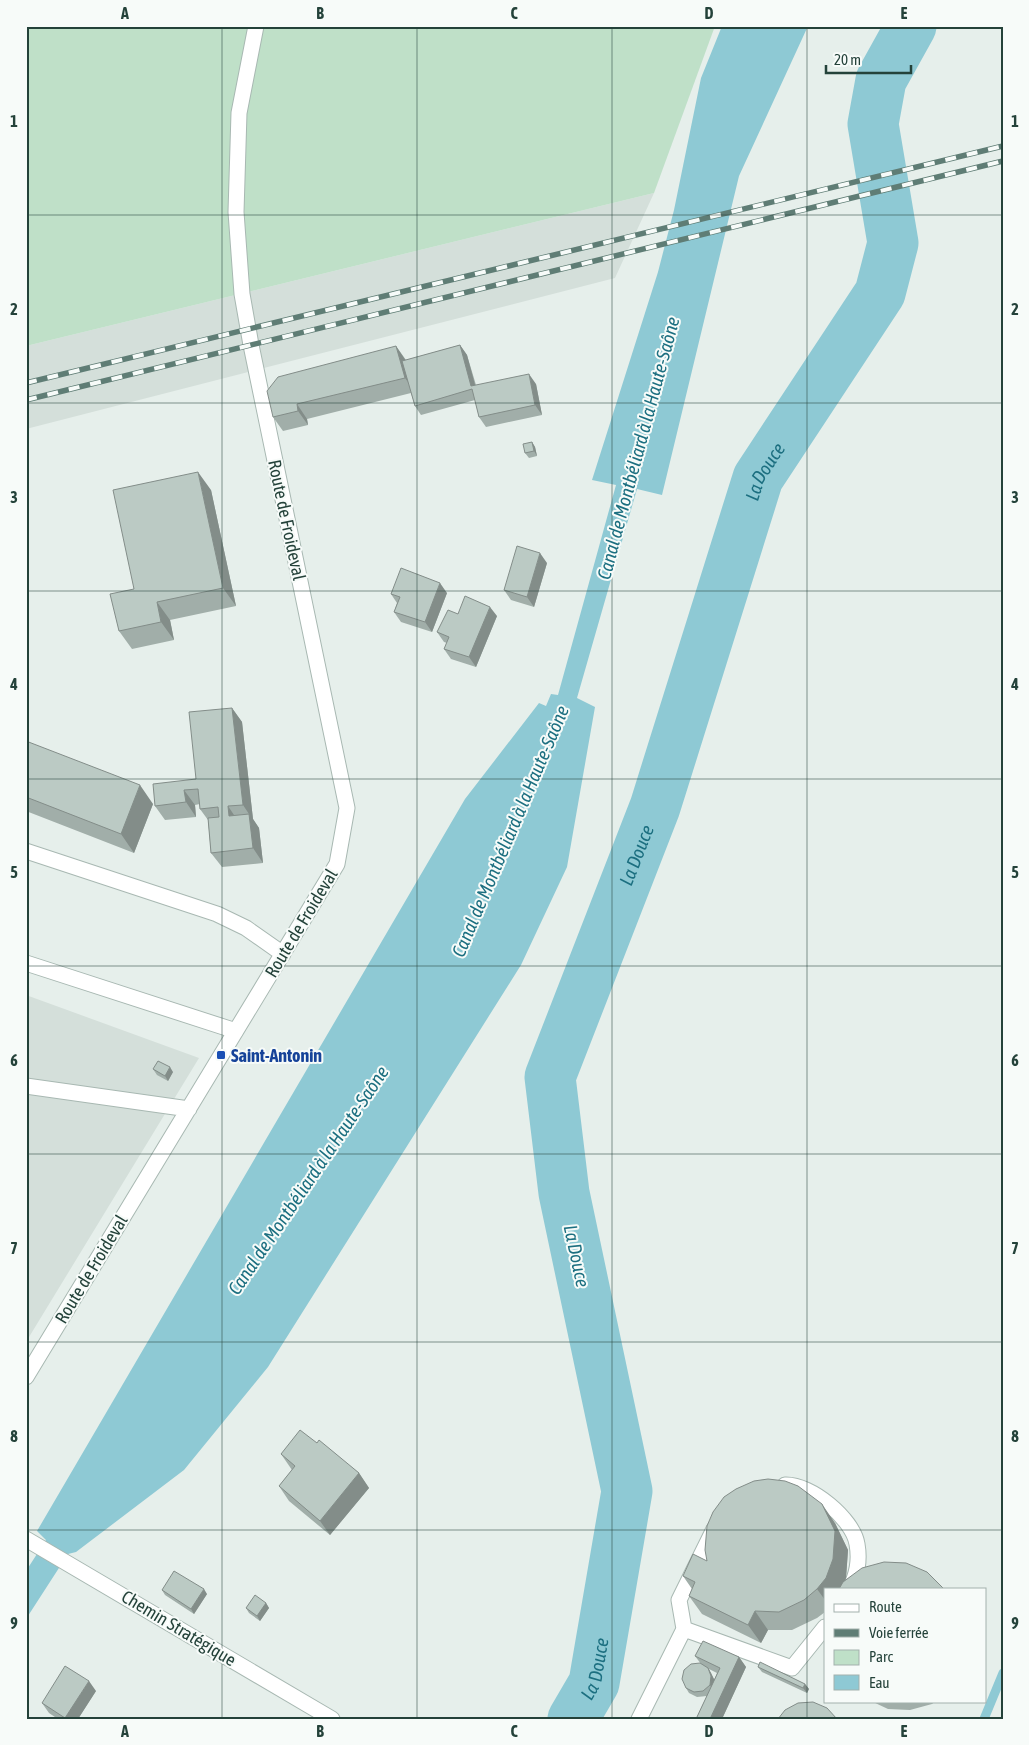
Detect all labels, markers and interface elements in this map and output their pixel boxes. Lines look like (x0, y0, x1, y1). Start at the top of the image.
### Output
text: A (120, 4, 129, 22)
text: B (316, 4, 324, 22)
text: C (510, 4, 518, 22)
text: D (705, 4, 714, 22)
text: E (901, 4, 908, 22)
scale bar (826, 42, 912, 74)
text: 20 m (834, 51, 861, 68)
text: 1 (10, 112, 18, 130)
text: 1 (1011, 112, 1019, 130)
text: 2 (10, 300, 18, 318)
text: 2 (1011, 300, 1019, 318)
water label: Canal de Montbéliard à la Haute-Saône (592, 314, 684, 582)
water label: La Douce (741, 438, 789, 503)
street label: Route de Froideval (264, 458, 310, 582)
text: 3 (10, 488, 18, 506)
text: 3 (1011, 488, 1019, 506)
text: 4 (9, 675, 18, 693)
text: 4 (1010, 675, 1019, 693)
water label: Canal de Montbéliard à la Haute-Saône (447, 702, 573, 960)
water label: La Douce (615, 822, 658, 889)
text: 5 (10, 863, 18, 881)
text: 5 (1011, 863, 1019, 881)
street label: Route de Froideval (260, 865, 342, 981)
place label: Saint-Antonin (231, 1045, 322, 1066)
marker: Saint-Antonin (215, 1049, 227, 1061)
text: 6 (10, 1051, 18, 1069)
text: 6 (1011, 1051, 1019, 1069)
water label: Canal de Montbéliard à la Haute-Saône (223, 1061, 393, 1299)
street label: Route de Froideval (50, 1211, 132, 1327)
water label: La Douce (560, 1223, 594, 1289)
text: 7 (10, 1239, 18, 1257)
text: 7 (1011, 1239, 1019, 1257)
text: 8 (10, 1427, 18, 1445)
text: 8 (1011, 1427, 1019, 1445)
street label: Chemin Stratégique (118, 1586, 240, 1670)
legend (824, 1588, 986, 1702)
text: Route (869, 1598, 902, 1615)
text: 9 (10, 1614, 18, 1632)
text: 9 (1011, 1614, 1019, 1632)
text: Voie ferrée (869, 1624, 929, 1641)
water label: La Douce (576, 1636, 613, 1703)
text: Parc (869, 1648, 893, 1665)
text: Eau (869, 1674, 890, 1691)
text: A (120, 1722, 129, 1740)
text: B (316, 1722, 324, 1740)
text: C (510, 1722, 518, 1740)
text: D (705, 1722, 714, 1740)
text: E (901, 1722, 908, 1740)

